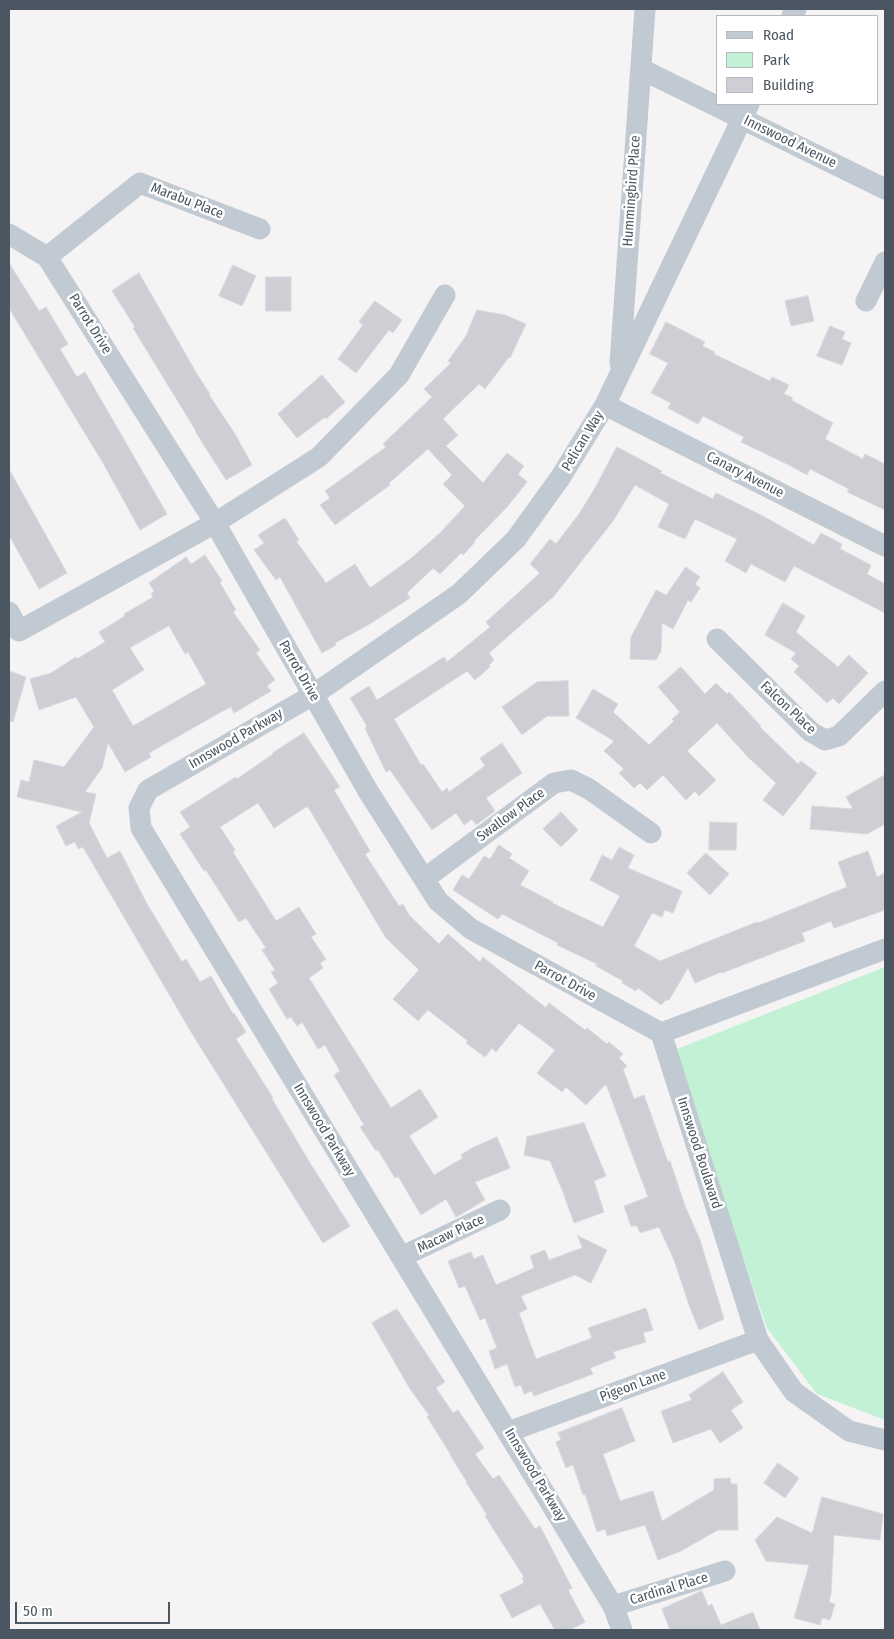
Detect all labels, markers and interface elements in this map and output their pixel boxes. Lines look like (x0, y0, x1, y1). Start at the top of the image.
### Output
legend (716, 15, 879, 105)
text: Road (763, 26, 794, 44)
text: Park (763, 51, 790, 69)
text: Building (763, 76, 814, 94)
street label: Innswood Avenue (741, 112, 839, 172)
street label: Hummingbird Place (620, 135, 644, 247)
street label: Marabu Place (148, 179, 226, 223)
street label: Parrot Drive (65, 291, 115, 357)
street label: Pelican Way (558, 408, 608, 474)
street label: Canary Avenue (704, 448, 786, 502)
street label: Parrot Drive (275, 637, 323, 705)
street label: Falcon Place (757, 678, 819, 738)
street label: Innswood Parkway (186, 705, 286, 773)
street label: Swallow Place (474, 785, 548, 845)
street label: Parrot Drive (531, 957, 599, 1005)
street label: Innswood Parkway (290, 1080, 358, 1180)
street label: Innswood Boulavard (673, 1095, 725, 1211)
street label: Macaw Place (415, 1211, 487, 1257)
street label: Pigeon Lane (598, 1366, 668, 1406)
street label: Innswood Parkway (501, 1425, 569, 1525)
street label: Cardinal Place (628, 1569, 710, 1609)
scale bar (18, 1592, 172, 1624)
text: 50 m (23, 1602, 53, 1620)

